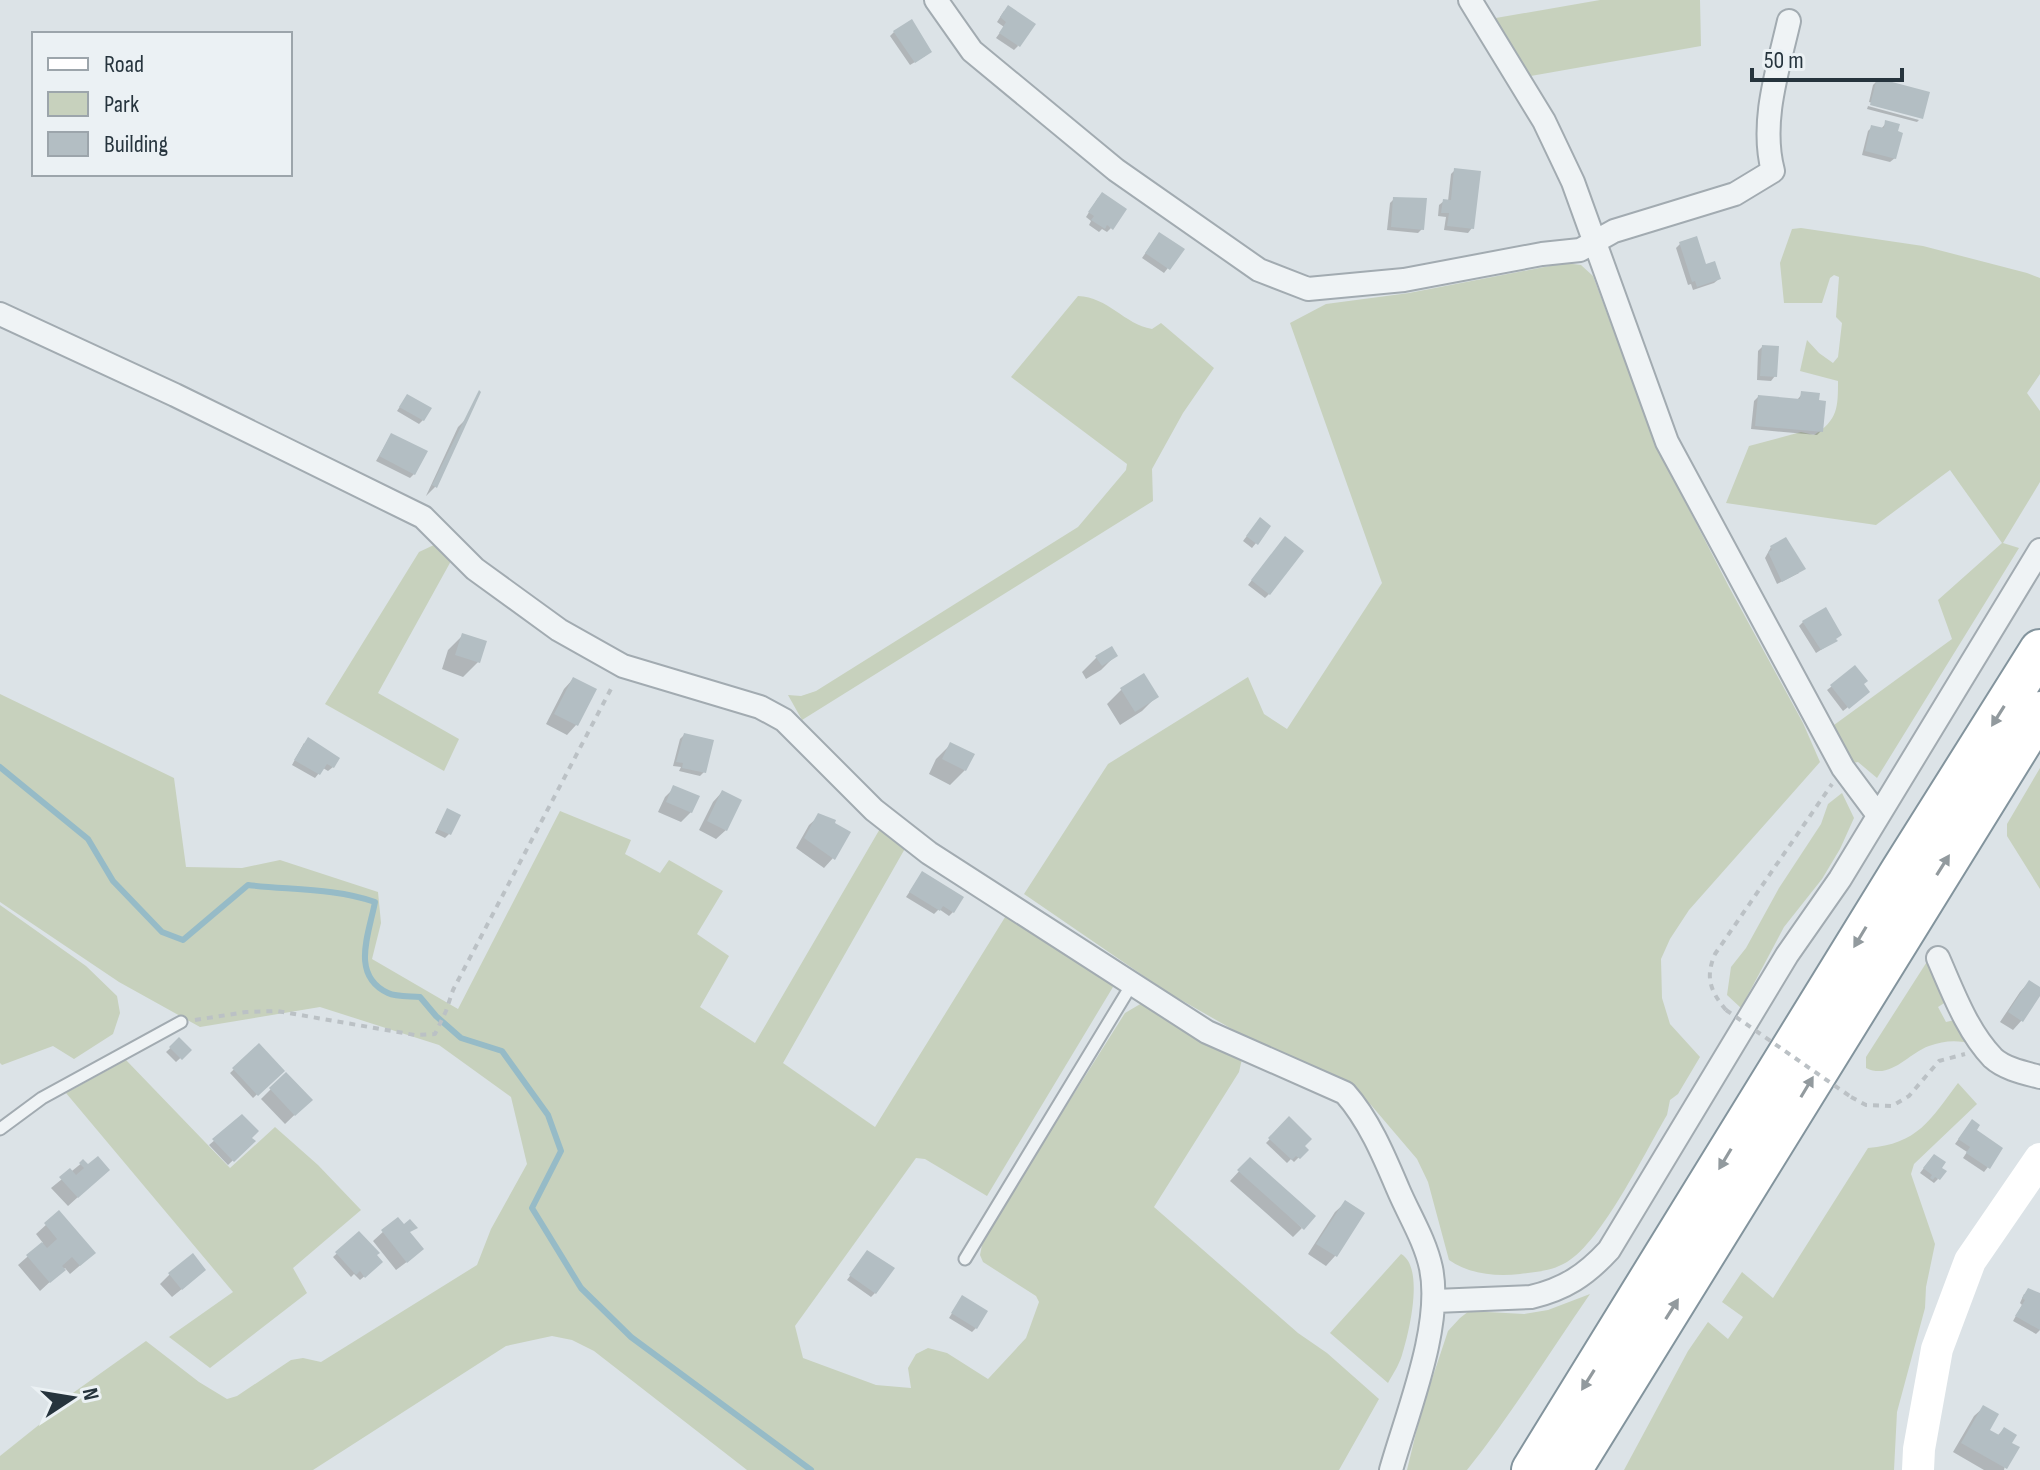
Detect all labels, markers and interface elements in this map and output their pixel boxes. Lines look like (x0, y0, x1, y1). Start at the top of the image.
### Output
legend (32, 32, 292, 176)
scale bar (1752, 32, 1902, 82)
text: 50 m (1764, 46, 1804, 75)
text: Road (104, 50, 144, 79)
text: Park (104, 90, 139, 119)
text: Building (104, 130, 168, 159)
one-way arrow (1991, 706, 2006, 727)
one-way arrow (1936, 855, 1951, 876)
one-way arrow (1854, 926, 1868, 948)
one-way arrow (1800, 1076, 1814, 1098)
one-way arrow (1718, 1148, 1732, 1170)
one-way arrow (1664, 1298, 1678, 1320)
north arrow (32, 1358, 112, 1438)
one-way arrow (1582, 1369, 1596, 1391)
text: N (76, 1386, 105, 1403)

